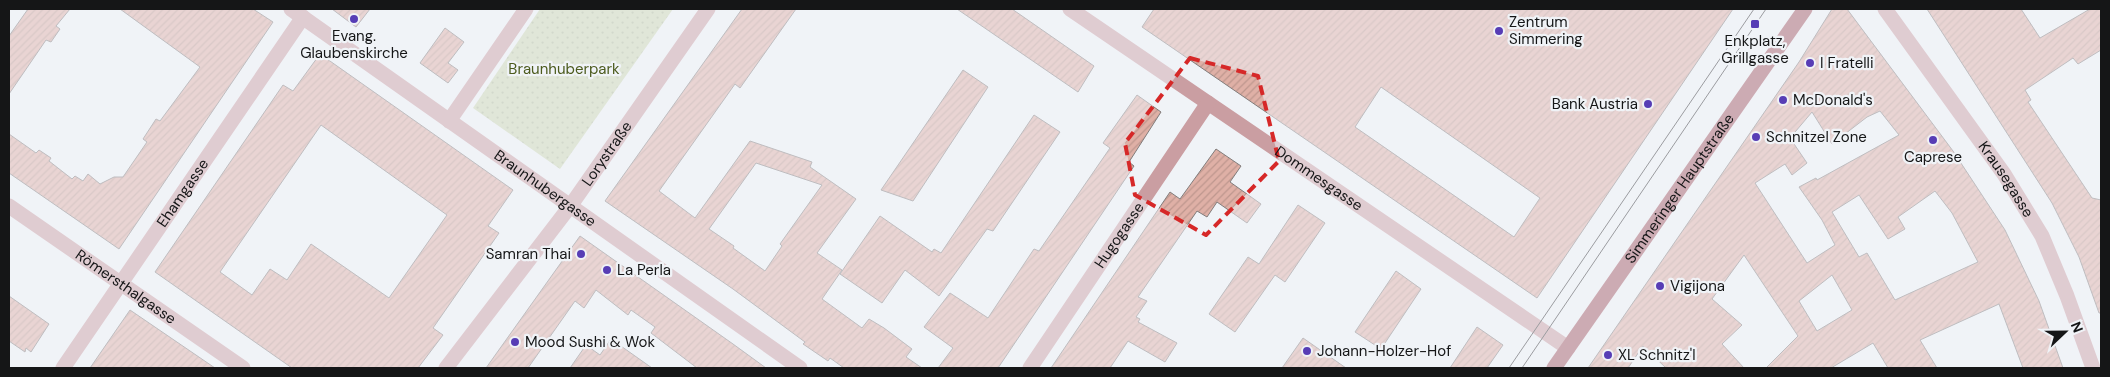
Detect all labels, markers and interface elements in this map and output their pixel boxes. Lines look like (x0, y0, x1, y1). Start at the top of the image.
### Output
place label: Zentrum Simmering (1509, 12, 1583, 49)
marker: Evang. Glaubenskirche (348, 13, 360, 25)
marker: Enkplatz, Grillgasse (1749, 18, 1761, 30)
marker: Zentrum Simmering (1493, 25, 1505, 37)
place label: Evang. Glaubenskirche (300, 26, 408, 63)
place label: Enkplatz, Grillgasse (1721, 31, 1789, 68)
place label: I Fratelli (1820, 53, 1874, 73)
marker: I Fratelli (1804, 57, 1816, 69)
park label: Braunhuberpark (508, 59, 620, 79)
place label: McDonald's (1793, 90, 1873, 110)
place label: Bank Austria (1552, 94, 1638, 114)
marker: McDonald's (1777, 94, 1789, 106)
marker: Bank Austria (1642, 98, 1654, 110)
street label: Simmeringer Hauptstraße (1620, 110, 1739, 267)
street label: Lorystraße (577, 117, 637, 190)
place label: Schnitzel Zone (1766, 127, 1867, 147)
marker: Schnitzel Zone (1750, 131, 1762, 143)
marker: Caprese (1927, 134, 1939, 146)
street label: Krausegasse (1974, 137, 2038, 221)
street label: Dommesgasse (1271, 141, 1367, 215)
street label: Braunhubergasse (490, 145, 600, 231)
place label: Caprese (1904, 147, 1962, 167)
street label: Ehamgasse (152, 155, 213, 231)
street label: Hugogasse (1090, 198, 1149, 272)
place label: Samran Thai (486, 244, 571, 264)
street label: Römersthalgasse (71, 245, 180, 329)
marker: Samran Thai (575, 248, 587, 260)
place label: La Perla (617, 260, 671, 280)
marker: La Perla (601, 264, 613, 276)
place label: Vigijona (1670, 276, 1725, 296)
marker: Vigijona (1654, 280, 1666, 292)
north arrow (2040, 307, 2090, 357)
text: N (2067, 319, 2087, 335)
place label: Mood Sushi & Wok (525, 332, 655, 352)
marker: Mood Sushi & Wok (509, 336, 521, 348)
place label: Johann-Holzer-Hof (1317, 341, 1451, 361)
marker: Johann-Holzer-Hof (1301, 345, 1313, 357)
place label: XL Schnitz'l (1618, 345, 1696, 365)
marker: XL Schnitz'l (1602, 349, 1614, 361)

